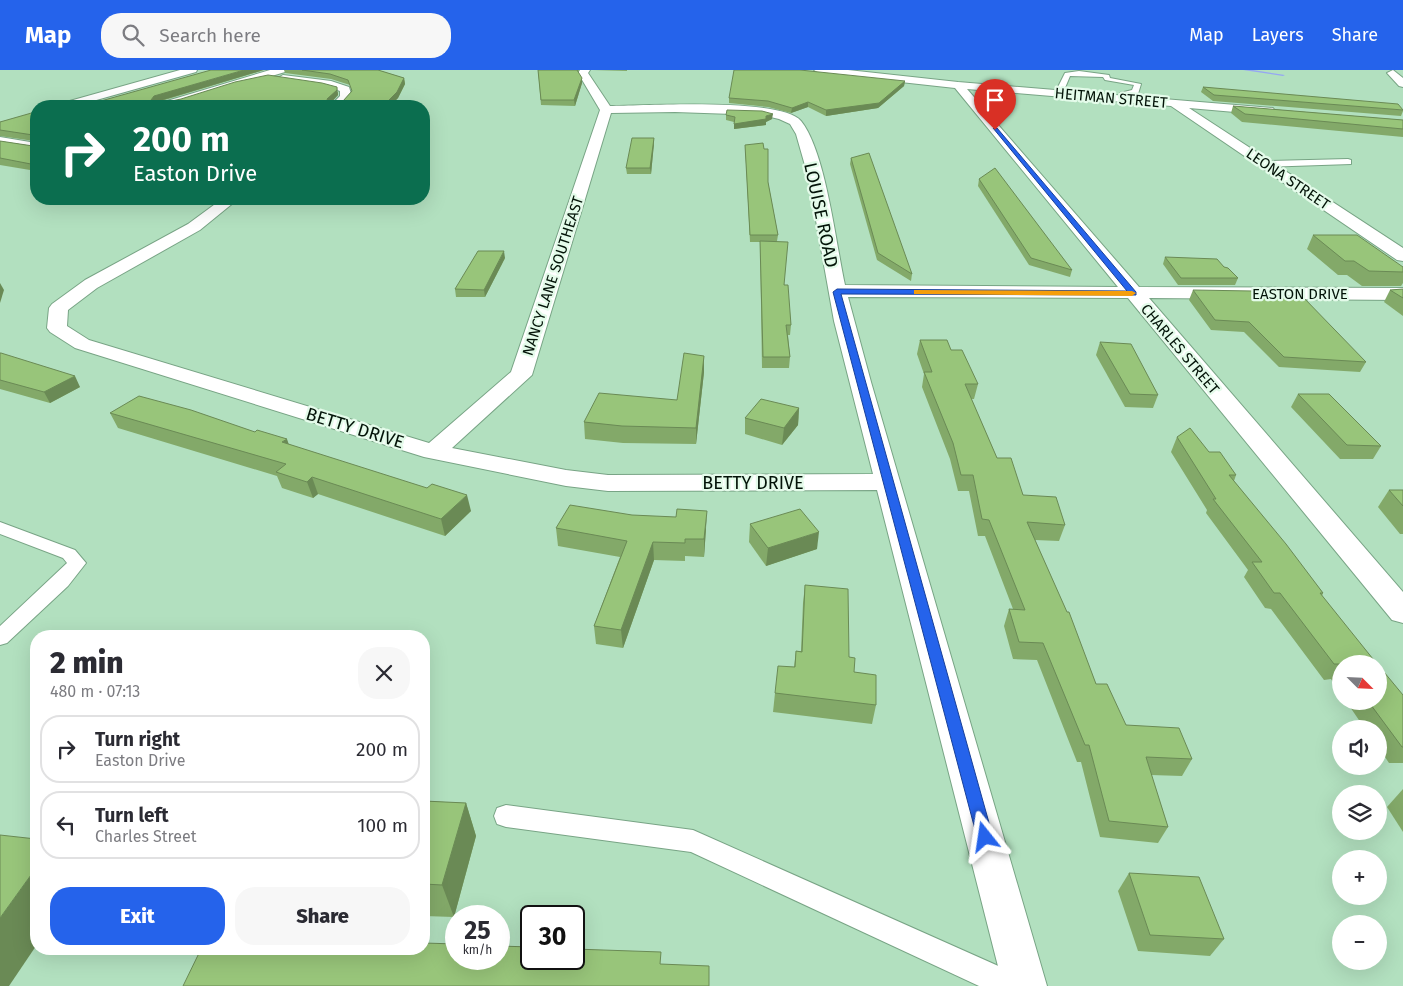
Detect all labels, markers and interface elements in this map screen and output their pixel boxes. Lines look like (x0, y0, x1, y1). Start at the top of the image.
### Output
search box (101, 13, 451, 58)
text: Map (25, 21, 71, 49)
icon: search (119, 21, 147, 49)
text: Search here (159, 24, 261, 47)
text: Map (1189, 24, 1224, 46)
text: Layers (1252, 24, 1304, 46)
text: Share (1332, 24, 1378, 46)
pin (974, 79, 1016, 130)
street label: HEITMAN STREET (1054, 84, 1168, 112)
icon: arrive (981, 86, 1009, 114)
text: 200 m (133, 118, 230, 160)
icon: right (50, 120, 115, 185)
street label: LEONA STREET (1243, 144, 1333, 214)
text: Easton Drive (133, 160, 257, 187)
street label: LOUISE ROAD (799, 160, 843, 270)
street label: NANCY LANE SOUTHEAST (519, 194, 587, 358)
street label: EASTON DRIVE (1252, 285, 1348, 303)
street label: CHARLES STREET (1137, 300, 1223, 398)
street label: BETTY DRIVE (303, 403, 407, 453)
street label: BETTY DRIVE (702, 472, 804, 494)
text: 2 min (50, 645, 123, 681)
button: close (358, 647, 410, 699)
north arrow (1332, 655, 1388, 710)
map controls (1332, 655, 1387, 970)
text: 480 m · 07:13 (50, 682, 140, 701)
button: sound (1332, 720, 1387, 775)
text: Turn right (95, 728, 180, 751)
icon: right (52, 735, 80, 763)
text: 200 m (356, 738, 408, 761)
text: Easton Drive (95, 751, 185, 770)
button: layers (1332, 785, 1387, 840)
text: Turn left (95, 804, 169, 827)
position arrow (958, 810, 1010, 862)
icon: left (52, 811, 80, 839)
text: 100 m (357, 814, 408, 837)
text: Charles Street (95, 827, 197, 846)
button: + (1332, 850, 1387, 905)
button: Exit (50, 887, 225, 945)
button: Share (235, 887, 410, 945)
speed limit sign: 30 (520, 905, 585, 970)
button: − (1332, 915, 1387, 970)
text: 25 (464, 916, 491, 946)
text: km/h (463, 943, 492, 957)

